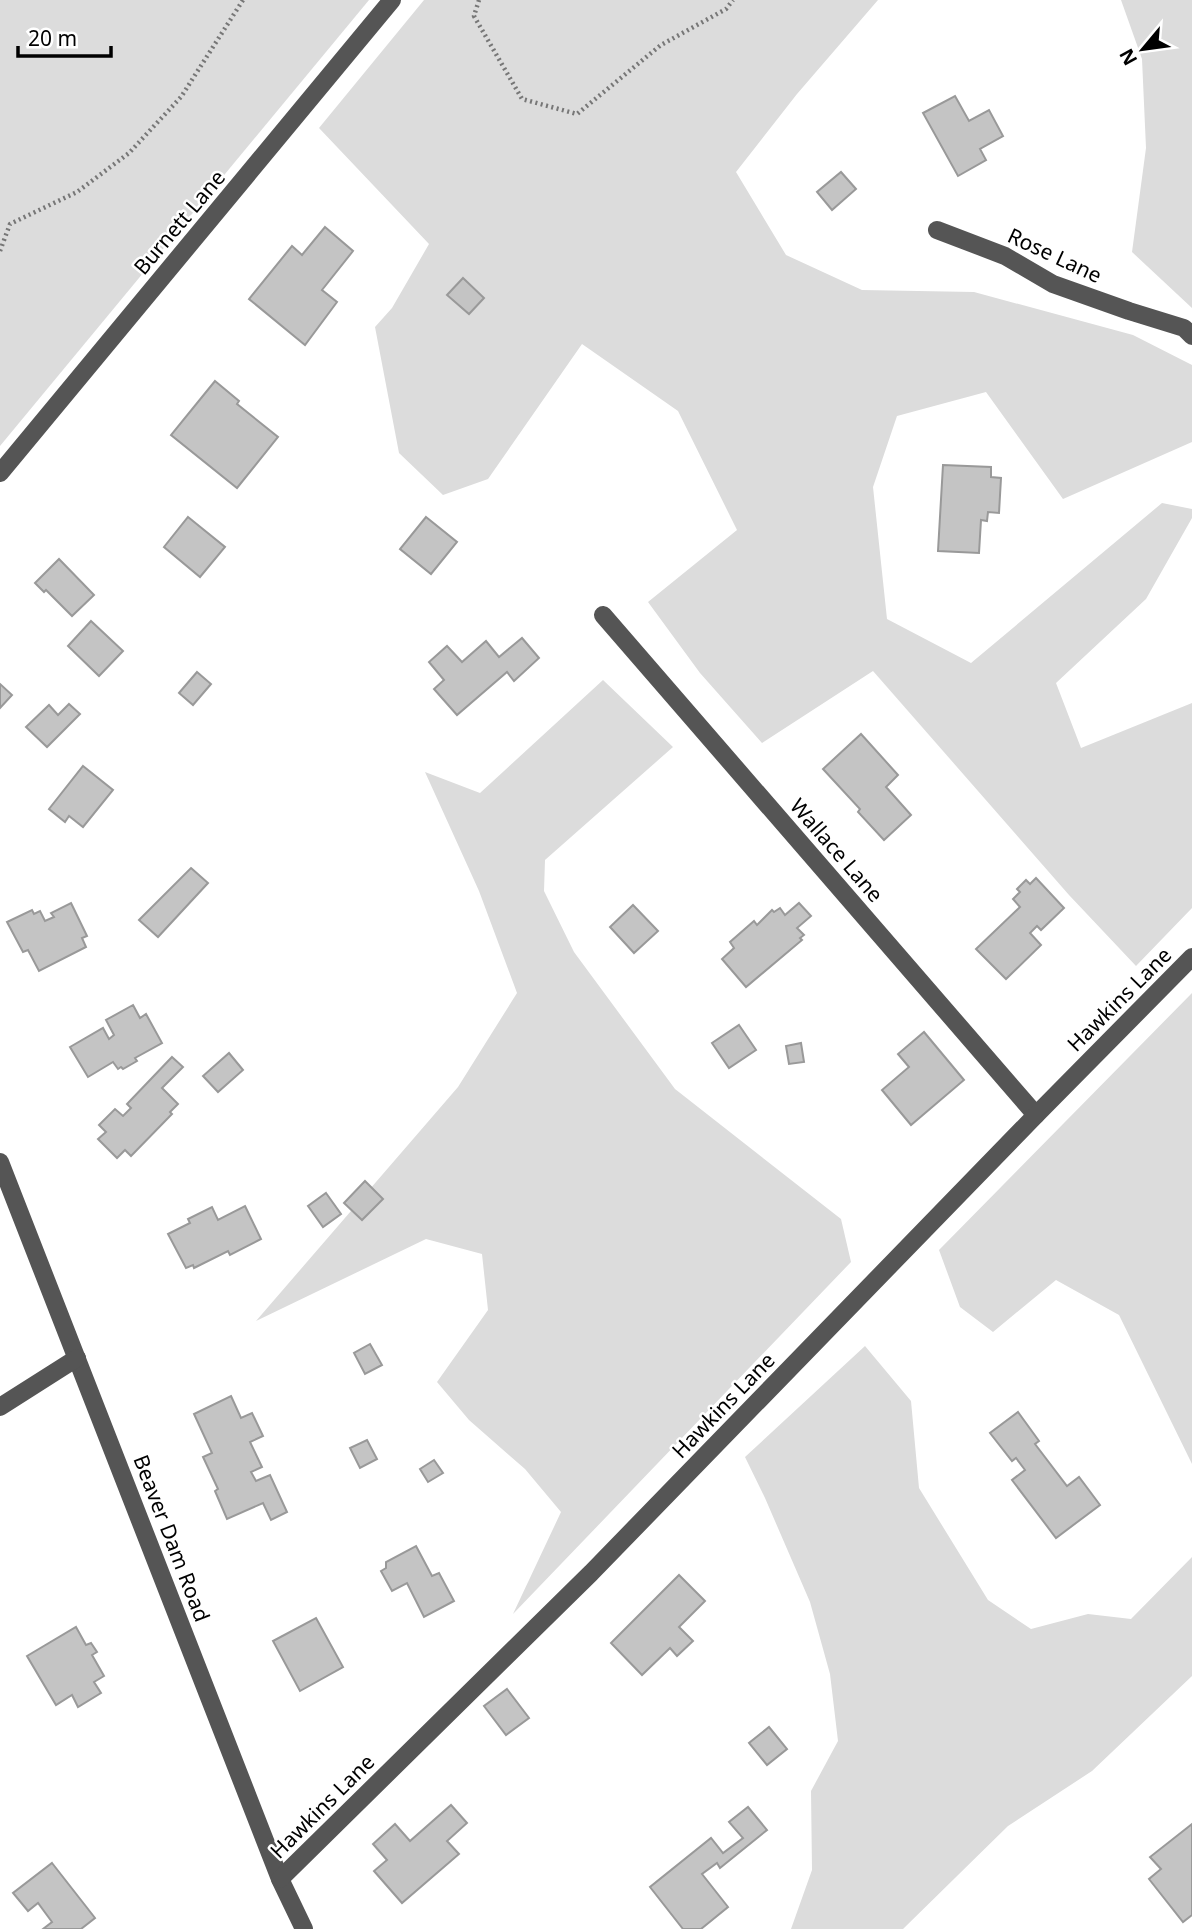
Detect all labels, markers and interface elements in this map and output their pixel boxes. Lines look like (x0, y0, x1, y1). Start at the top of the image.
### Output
scale bar (18, 14, 110, 58)
north arrow (1108, 14, 1178, 84)
text: 20 m (28, 24, 77, 52)
text: N (1113, 44, 1143, 70)
street label: Burnett Lane (127, 164, 231, 280)
street label: Rose Lane (1003, 221, 1107, 289)
street label: Wallace Lane (784, 792, 890, 908)
street label: Hawkins Lane (1061, 941, 1177, 1057)
street label: Hawkins Lane (665, 1346, 781, 1464)
street label: Beaver Dam Road (127, 1451, 217, 1625)
street label: Hawkins Lane (264, 1748, 380, 1864)

